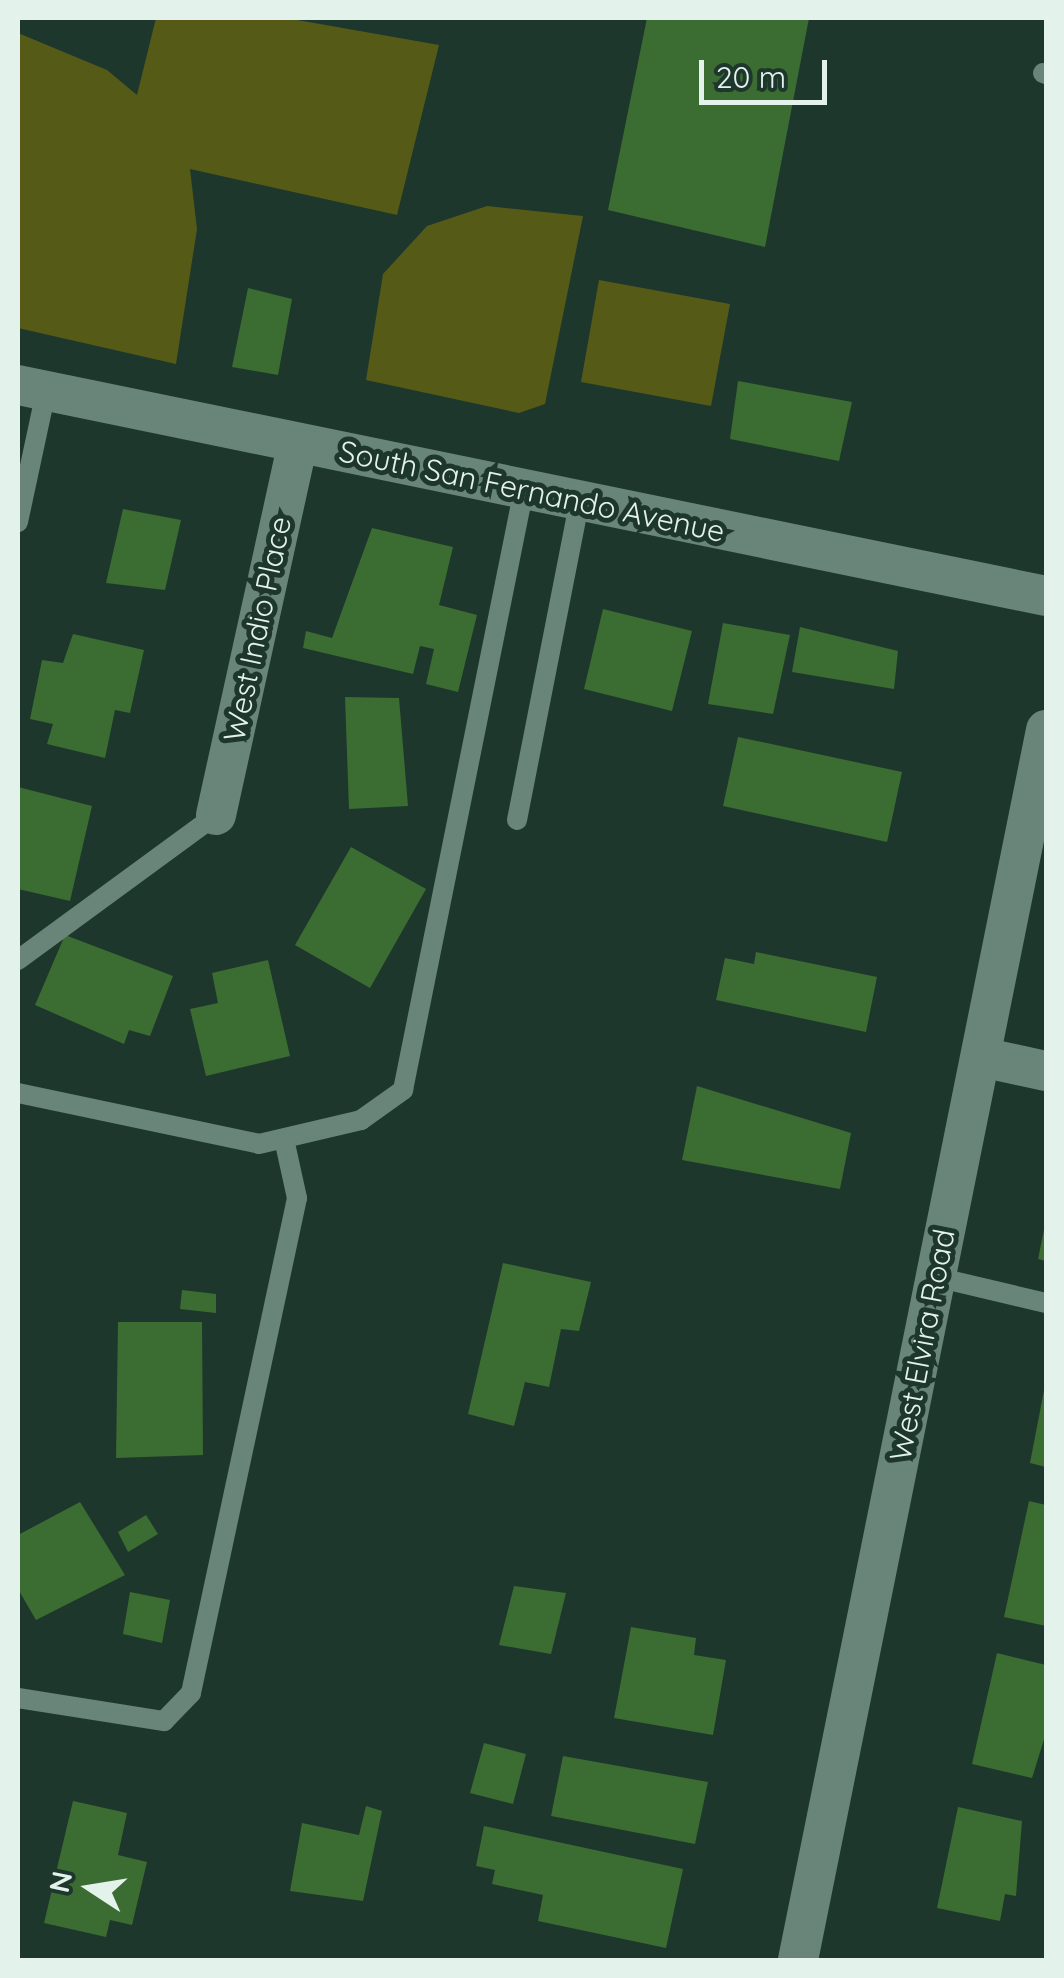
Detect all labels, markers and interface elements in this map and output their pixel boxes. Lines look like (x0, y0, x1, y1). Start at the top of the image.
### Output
scale bar (704, 40, 832, 102)
text: 20 m (716, 58, 786, 96)
street label: South San Fernando Avenue (336, 433, 728, 549)
street label: West Indio Place (216, 513, 298, 745)
street label: West Elvira Road (882, 1226, 962, 1464)
north arrow (40, 1838, 140, 1938)
text: N (41, 1868, 79, 1895)

